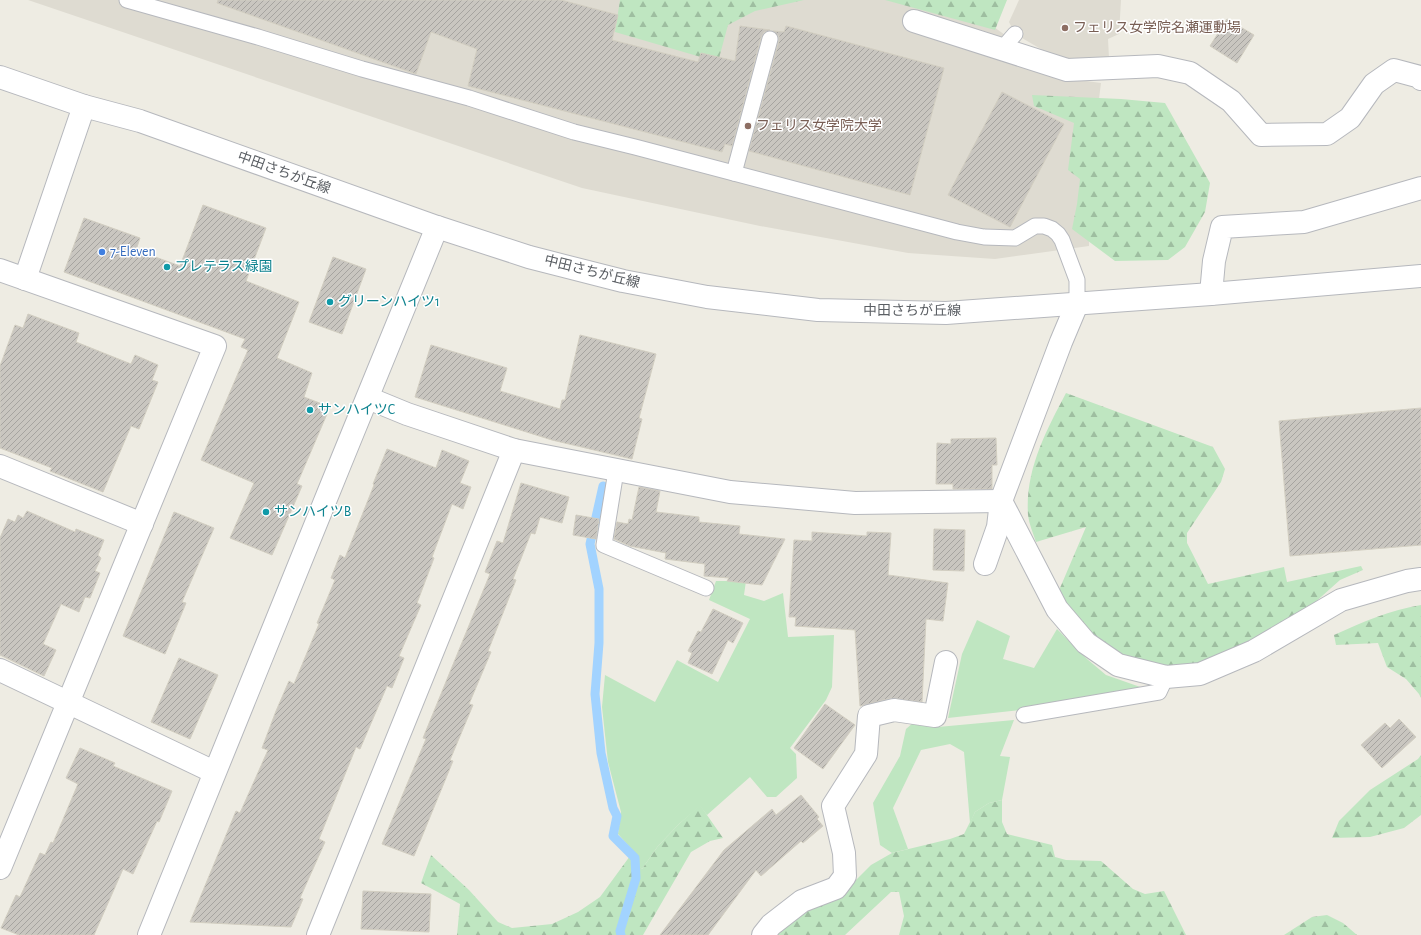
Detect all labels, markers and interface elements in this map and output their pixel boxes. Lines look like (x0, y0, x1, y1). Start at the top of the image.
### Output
place label: フェリス女学院名瀬運動場 (1073, 20, 1241, 35)
marker: フェリス女学院名瀬運動場 (1060, 23, 1070, 33)
place label: フェリス女学院大学 (756, 118, 882, 133)
marker: フェリス女学院大学 (743, 121, 753, 131)
street label: 中田さちが丘線 (236, 149, 333, 196)
place label: 7-Eleven (110, 245, 156, 259)
marker: 7-Eleven (97, 247, 107, 257)
street label: 中田さちが丘線 (543, 252, 641, 291)
place label: プレテラス緑園 (175, 259, 273, 274)
marker: プレテラス緑園 (162, 262, 172, 272)
place label: グリーンハイツ1 (338, 294, 440, 309)
marker: グリーンハイツ1 (325, 297, 335, 307)
street label: 中田さちが丘線 (863, 303, 961, 318)
place label: サンハイツC (318, 403, 395, 417)
marker: サンハイツC (305, 405, 315, 415)
place label: サンハイツB (274, 505, 351, 519)
marker: サンハイツB (261, 507, 271, 517)

